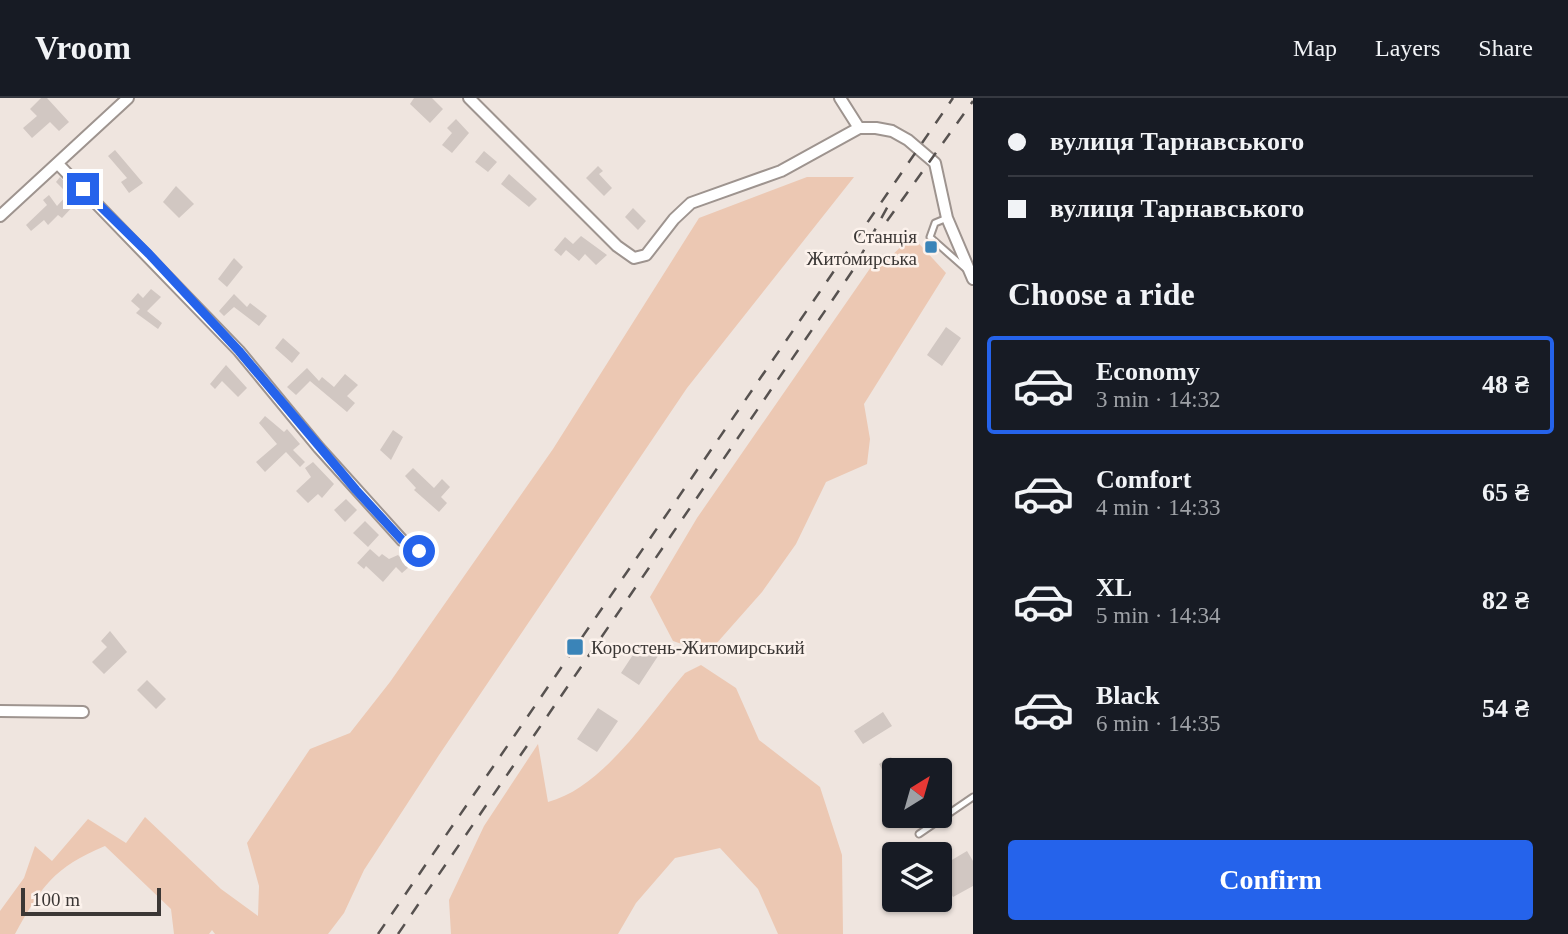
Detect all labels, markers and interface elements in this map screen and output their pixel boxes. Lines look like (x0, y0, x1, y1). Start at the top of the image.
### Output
text: Vroom (35, 30, 131, 66)
text: Map (1293, 35, 1337, 61)
text: Layers (1375, 35, 1440, 61)
text: Share (1478, 35, 1533, 61)
text: вулиця Тарнавського (1050, 127, 1304, 156)
route end (67, 173, 99, 205)
text: вулиця Тарнавського (1050, 194, 1304, 223)
place label: Станція Житомирська (806, 226, 918, 269)
marker: Станція Житомирська (923, 239, 939, 255)
text: Choose a ride (1008, 276, 1195, 312)
icon: car (1012, 354, 1075, 417)
text: Economy (1096, 357, 1200, 386)
text: 48 ₴ (1482, 370, 1529, 399)
text: 3 min · 14:32 (1096, 387, 1221, 412)
icon: car (1012, 462, 1075, 525)
text: Comfort (1096, 465, 1191, 494)
text: 65 ₴ (1482, 478, 1529, 507)
text: 4 min · 14:33 (1096, 495, 1221, 520)
route start (403, 535, 435, 567)
icon: car (1012, 570, 1075, 633)
text: XL (1096, 573, 1132, 602)
text: 82 ₴ (1482, 586, 1529, 615)
text: 5 min · 14:34 (1096, 603, 1221, 628)
marker: Коростень-Житомирський (565, 637, 585, 657)
place label: Коростень-Житомирський (591, 637, 805, 658)
icon: car (1012, 678, 1075, 741)
text: Black (1096, 681, 1160, 710)
text: 54 ₴ (1482, 694, 1529, 723)
text: 6 min · 14:35 (1096, 711, 1221, 736)
north arrow (882, 758, 952, 828)
map controls (882, 758, 952, 912)
button: Confirm (1008, 840, 1533, 920)
button: layers (882, 842, 952, 912)
scale bar (21, 885, 161, 917)
text: 100 m (32, 889, 80, 910)

